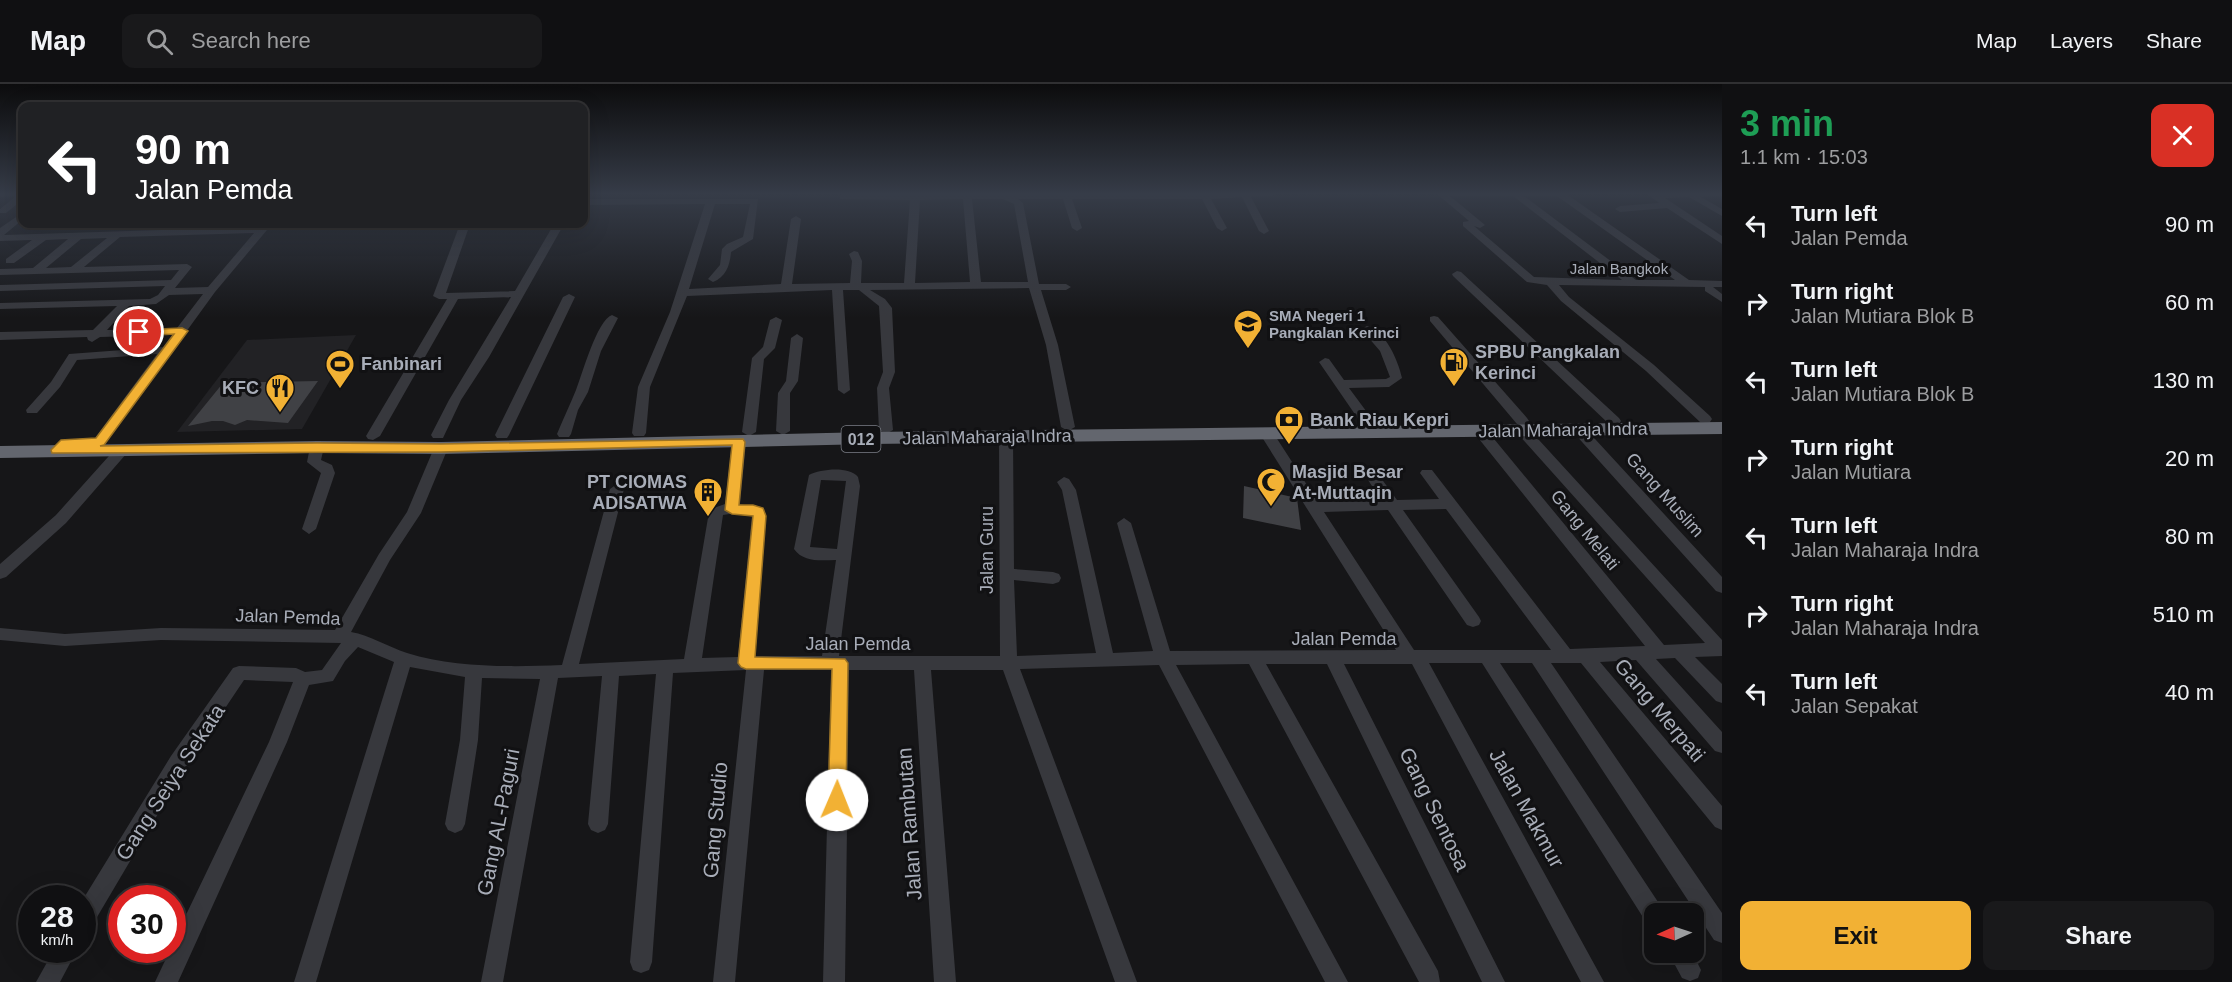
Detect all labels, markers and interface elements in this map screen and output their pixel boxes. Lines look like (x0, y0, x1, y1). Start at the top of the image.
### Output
search box (122, 14, 542, 68)
text: Map (30, 25, 86, 56)
icon: search (143, 25, 176, 58)
text: Search here (191, 28, 311, 53)
text: Map (1976, 29, 2017, 52)
text: Layers (2050, 29, 2113, 52)
text: Share (2146, 29, 2202, 52)
text: 3 min (1740, 103, 1834, 144)
button: close (2151, 104, 2214, 167)
icon: left (36, 126, 114, 204)
text: 90 m (135, 126, 231, 173)
text: 1.1 km · 15:03 (1740, 146, 1868, 168)
text: Jalan Pemda (135, 175, 293, 205)
text: Turn left (1791, 201, 1877, 226)
icon: left (1740, 209, 1773, 242)
text: 90 m (2165, 212, 2214, 237)
text: Jalan Pemda (1791, 227, 1908, 249)
street label: Jalan Bangkok (1570, 260, 1669, 277)
text: Turn right (1791, 279, 1893, 304)
icon: right (1740, 287, 1773, 320)
text: 60 m (2165, 290, 2214, 315)
text: Jalan Mutiara Blok B (1791, 305, 1974, 327)
pin (113, 306, 164, 357)
place label: SMA Negeri 1 Pangkalan Kerinci (1269, 307, 1399, 341)
school or university icon: SMA Negeri 1 Pangkalan Kerinci (1232, 308, 1264, 350)
icon: arrive (122, 315, 155, 348)
place label: SPBU Pangkalan Kerinci (1475, 342, 1620, 383)
fuel station icon: SPBU Pangkalan Kerinci (1438, 346, 1470, 388)
sports icon: Fanbinari (324, 348, 356, 390)
place label: Fanbinari (361, 354, 442, 374)
text: Turn left (1791, 357, 1877, 382)
icon: left (1740, 365, 1773, 398)
text: 130 m (2153, 368, 2214, 393)
restaurant icon: KFC (264, 372, 296, 414)
place label: KFC (222, 378, 259, 398)
text: Jalan Mutiara Blok B (1791, 383, 1974, 405)
bank icon: Bank Riau Kepri (1273, 404, 1305, 446)
place label: Bank Riau Kepri (1310, 410, 1449, 430)
street label: Jalan Maharaja Indra (1478, 419, 1649, 441)
road number: 012 (842, 426, 880, 452)
street label: Jalan Maharaja Indra (902, 426, 1073, 448)
text: Turn right (1791, 435, 1893, 460)
icon: right (1740, 443, 1773, 476)
text: 20 m (2165, 446, 2214, 471)
street label: Gang Muslim (1622, 449, 1708, 541)
text: Jalan Mutiara (1791, 461, 1911, 483)
place label: Masjid Besar At-Muttaqin (1292, 462, 1403, 503)
mosque icon: Masjid Besar At-Muttaqin (1255, 466, 1287, 508)
place label: PT CIOMAS ADISATWA (587, 472, 687, 513)
building icon: PT CIOMAS ADISATWA (692, 476, 724, 518)
street label: Gang Melati (1547, 486, 1623, 574)
street label: Jalan Guru (977, 506, 997, 594)
text: Turn left (1791, 513, 1877, 538)
icon: left (1740, 521, 1773, 554)
text: 80 m (2165, 524, 2214, 549)
text: Jalan Maharaja Indra (1791, 539, 1979, 561)
text: Turn right (1791, 591, 1893, 616)
icon: right (1740, 599, 1773, 632)
text: 510 m (2153, 602, 2214, 627)
street label: Jalan Pemda (235, 605, 342, 629)
text: Jalan Maharaja Indra (1791, 617, 1979, 639)
street label: Jalan Pemda (1291, 629, 1398, 649)
street label: Jalan Pemda (805, 634, 912, 654)
street label: Gang Merpati (1610, 654, 1710, 766)
text: Turn left (1791, 669, 1877, 694)
icon: left (1740, 677, 1773, 710)
text: 40 m (2165, 680, 2214, 705)
text: Jalan Sepakat (1791, 695, 1918, 717)
street label: Gang Seiya Sekata (111, 700, 229, 864)
street label: Gang Sentosa (1395, 744, 1475, 875)
street label: Jalan Makmur (1485, 745, 1569, 871)
street label: Gang AL-Paguri (472, 746, 524, 898)
street label: Jalan Rambutan (892, 747, 926, 901)
street label: Gang Studio (698, 761, 732, 879)
position arrow (805, 768, 869, 832)
speed limit sign: 30 (108, 885, 186, 963)
text: 28 (40, 900, 74, 933)
button: Exit (1740, 901, 1971, 970)
button: Share (1983, 901, 2214, 970)
north arrow (1644, 903, 1704, 963)
map controls (1644, 903, 1704, 963)
text: km/h (41, 931, 73, 948)

